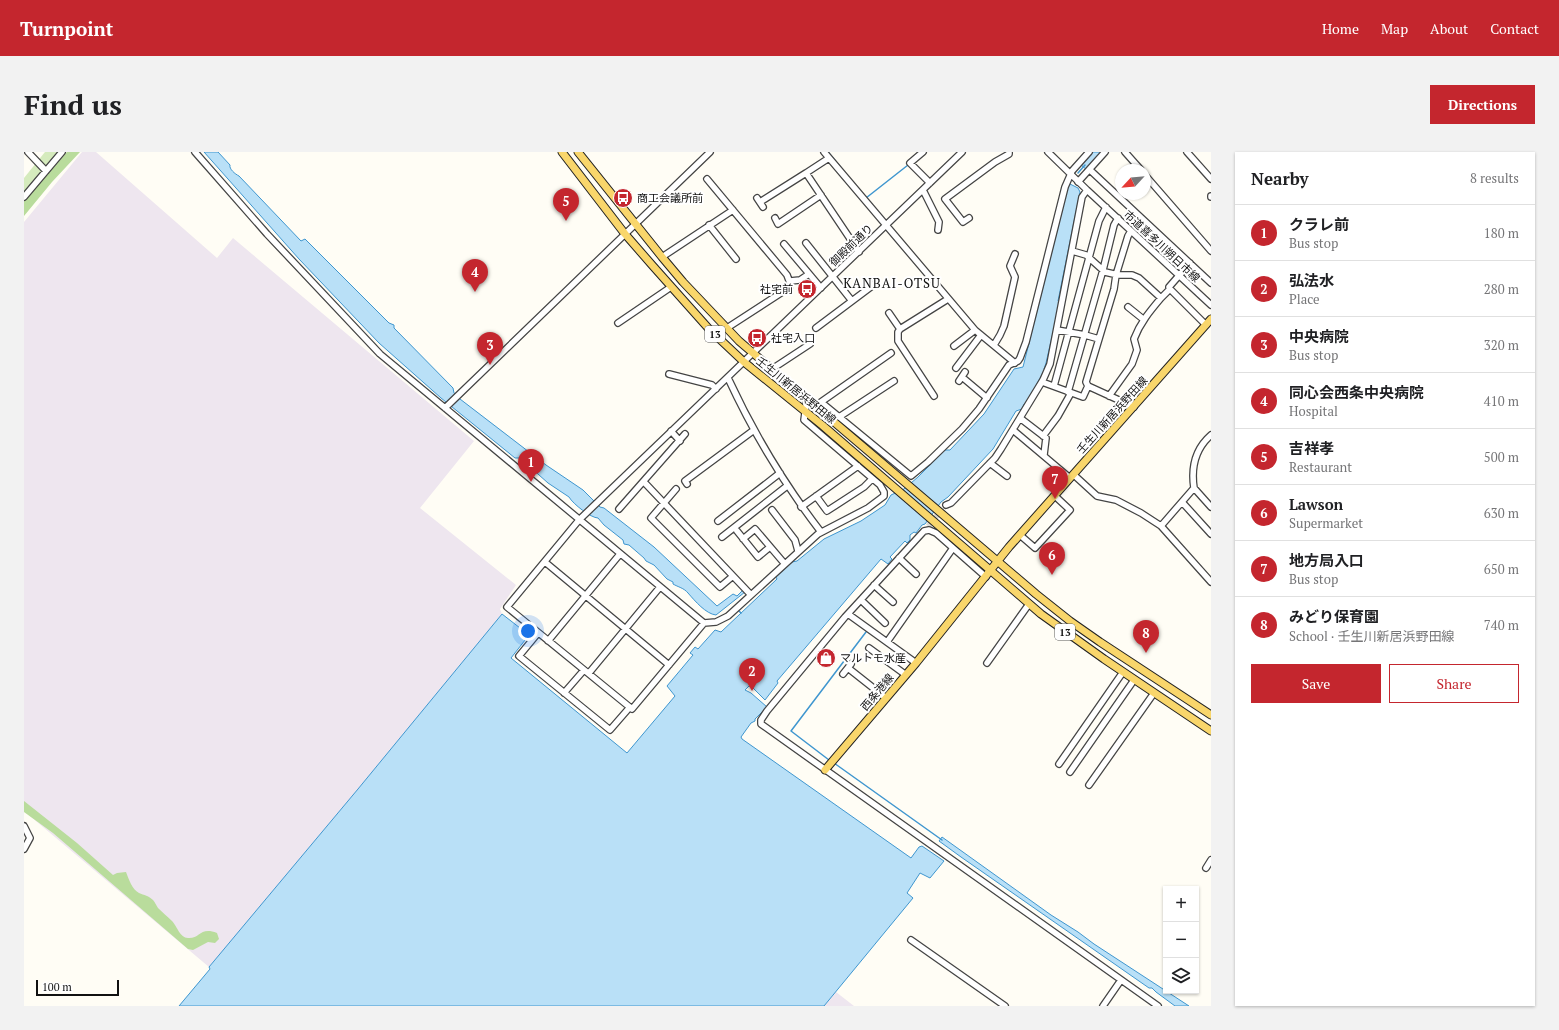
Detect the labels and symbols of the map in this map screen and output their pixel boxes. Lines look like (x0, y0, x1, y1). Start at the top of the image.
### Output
north arrow (1115, 164, 1151, 200)
bus stop icon: 商工会議所前 (612, 187, 634, 209)
pin: 5 (553, 188, 579, 221)
place label: 商工会議所前 (637, 191, 703, 205)
street label: 市道喜多川朔日市線 (1121, 207, 1203, 285)
street label: 御殿前通り (826, 221, 876, 270)
pin: 4 (462, 259, 488, 292)
district label: KANBAI-OTSU (843, 274, 941, 292)
bus stop icon: 社宅前 (796, 278, 818, 300)
place label: 社宅前 (760, 282, 793, 296)
road number: 13 (705, 326, 725, 342)
bus stop icon: 社宅入口 (746, 327, 768, 349)
place label: 社宅入口 (771, 331, 815, 345)
pin: 3 (477, 332, 503, 365)
street label: 壬生川新居浜野田線 (753, 353, 839, 427)
street label: 壬生川新居浜野田線 (1074, 374, 1150, 456)
pin: 1 (518, 449, 544, 482)
pin: 7 (1042, 466, 1068, 499)
pin: 6 (1039, 542, 1065, 575)
pin: 8 (1133, 620, 1159, 653)
your location (518, 621, 538, 641)
road number: 13 (1055, 624, 1075, 640)
shop icon: マルトモ水産 (815, 647, 837, 669)
place label: マルトモ水産 (840, 651, 906, 665)
pin: 2 (739, 658, 765, 691)
street label: 西条港線 (857, 671, 897, 713)
scale bar (36, 978, 119, 997)

